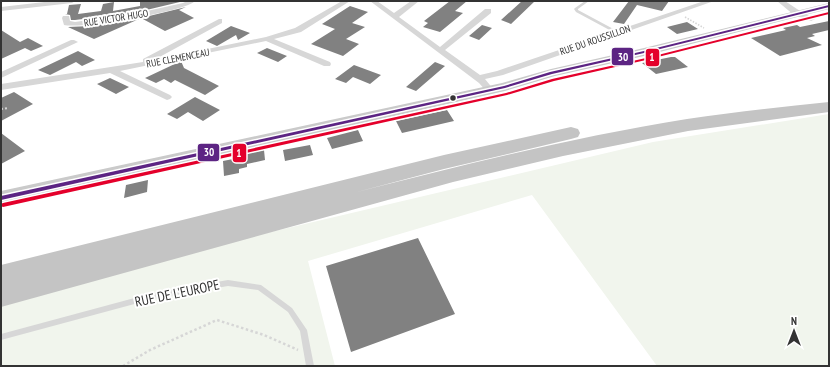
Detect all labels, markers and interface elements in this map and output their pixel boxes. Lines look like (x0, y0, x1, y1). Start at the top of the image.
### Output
street label: RUE VICTOR HUGO (83, 6, 150, 30)
street label: RUE DU ROUSSILLON (558, 22, 632, 58)
street label: RUE CLEMENCEAU (145, 45, 211, 71)
line badge: 30 (611, 47, 634, 66)
line badge: 1 (645, 48, 660, 67)
text: 30 (618, 50, 628, 64)
text: 1 (649, 50, 655, 64)
unlabelled marker (448, 93, 458, 103)
line badge: 30 (197, 143, 220, 162)
line badge: 1 (232, 143, 247, 163)
text: 30 (204, 145, 214, 159)
text: 1 (236, 146, 242, 160)
street label: RUE DE L'EUROPE (133, 275, 221, 311)
north arrow (774, 311, 814, 351)
text: N (791, 314, 797, 328)

